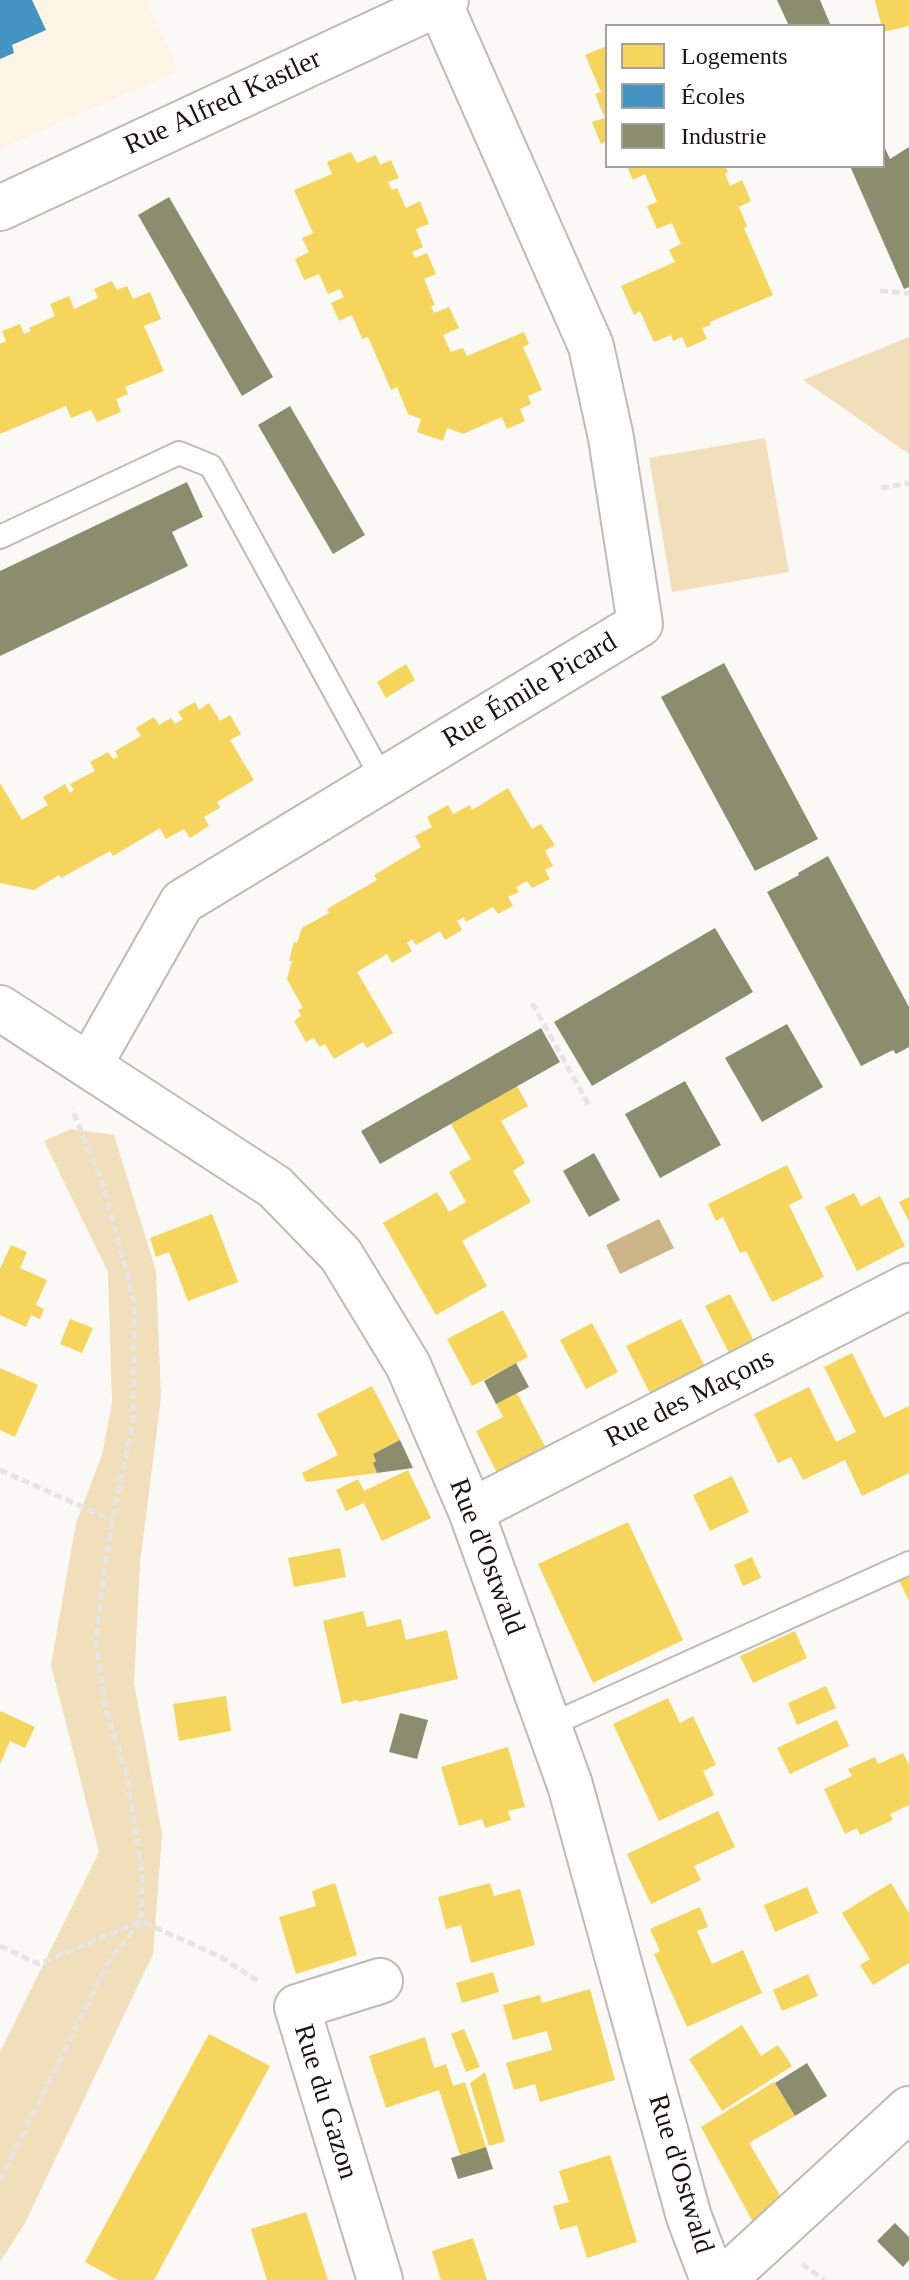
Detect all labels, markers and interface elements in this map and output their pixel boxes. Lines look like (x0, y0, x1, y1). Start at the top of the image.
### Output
legend (605, 24, 885, 168)
street label: Rue Alfred Kastler (119, 43, 327, 163)
text: Logements (681, 43, 788, 69)
text: Écoles (681, 83, 745, 109)
text: Industrie (681, 123, 766, 149)
street label: Rue Émile Picard (437, 626, 623, 756)
street label: Rue des Maçons (600, 1342, 780, 1456)
street label: Rue d'Ostwald (441, 1474, 531, 1640)
street label: Rue du Gazon (286, 2020, 364, 2184)
street label: Rue d'Ostwald (640, 2090, 720, 2258)

